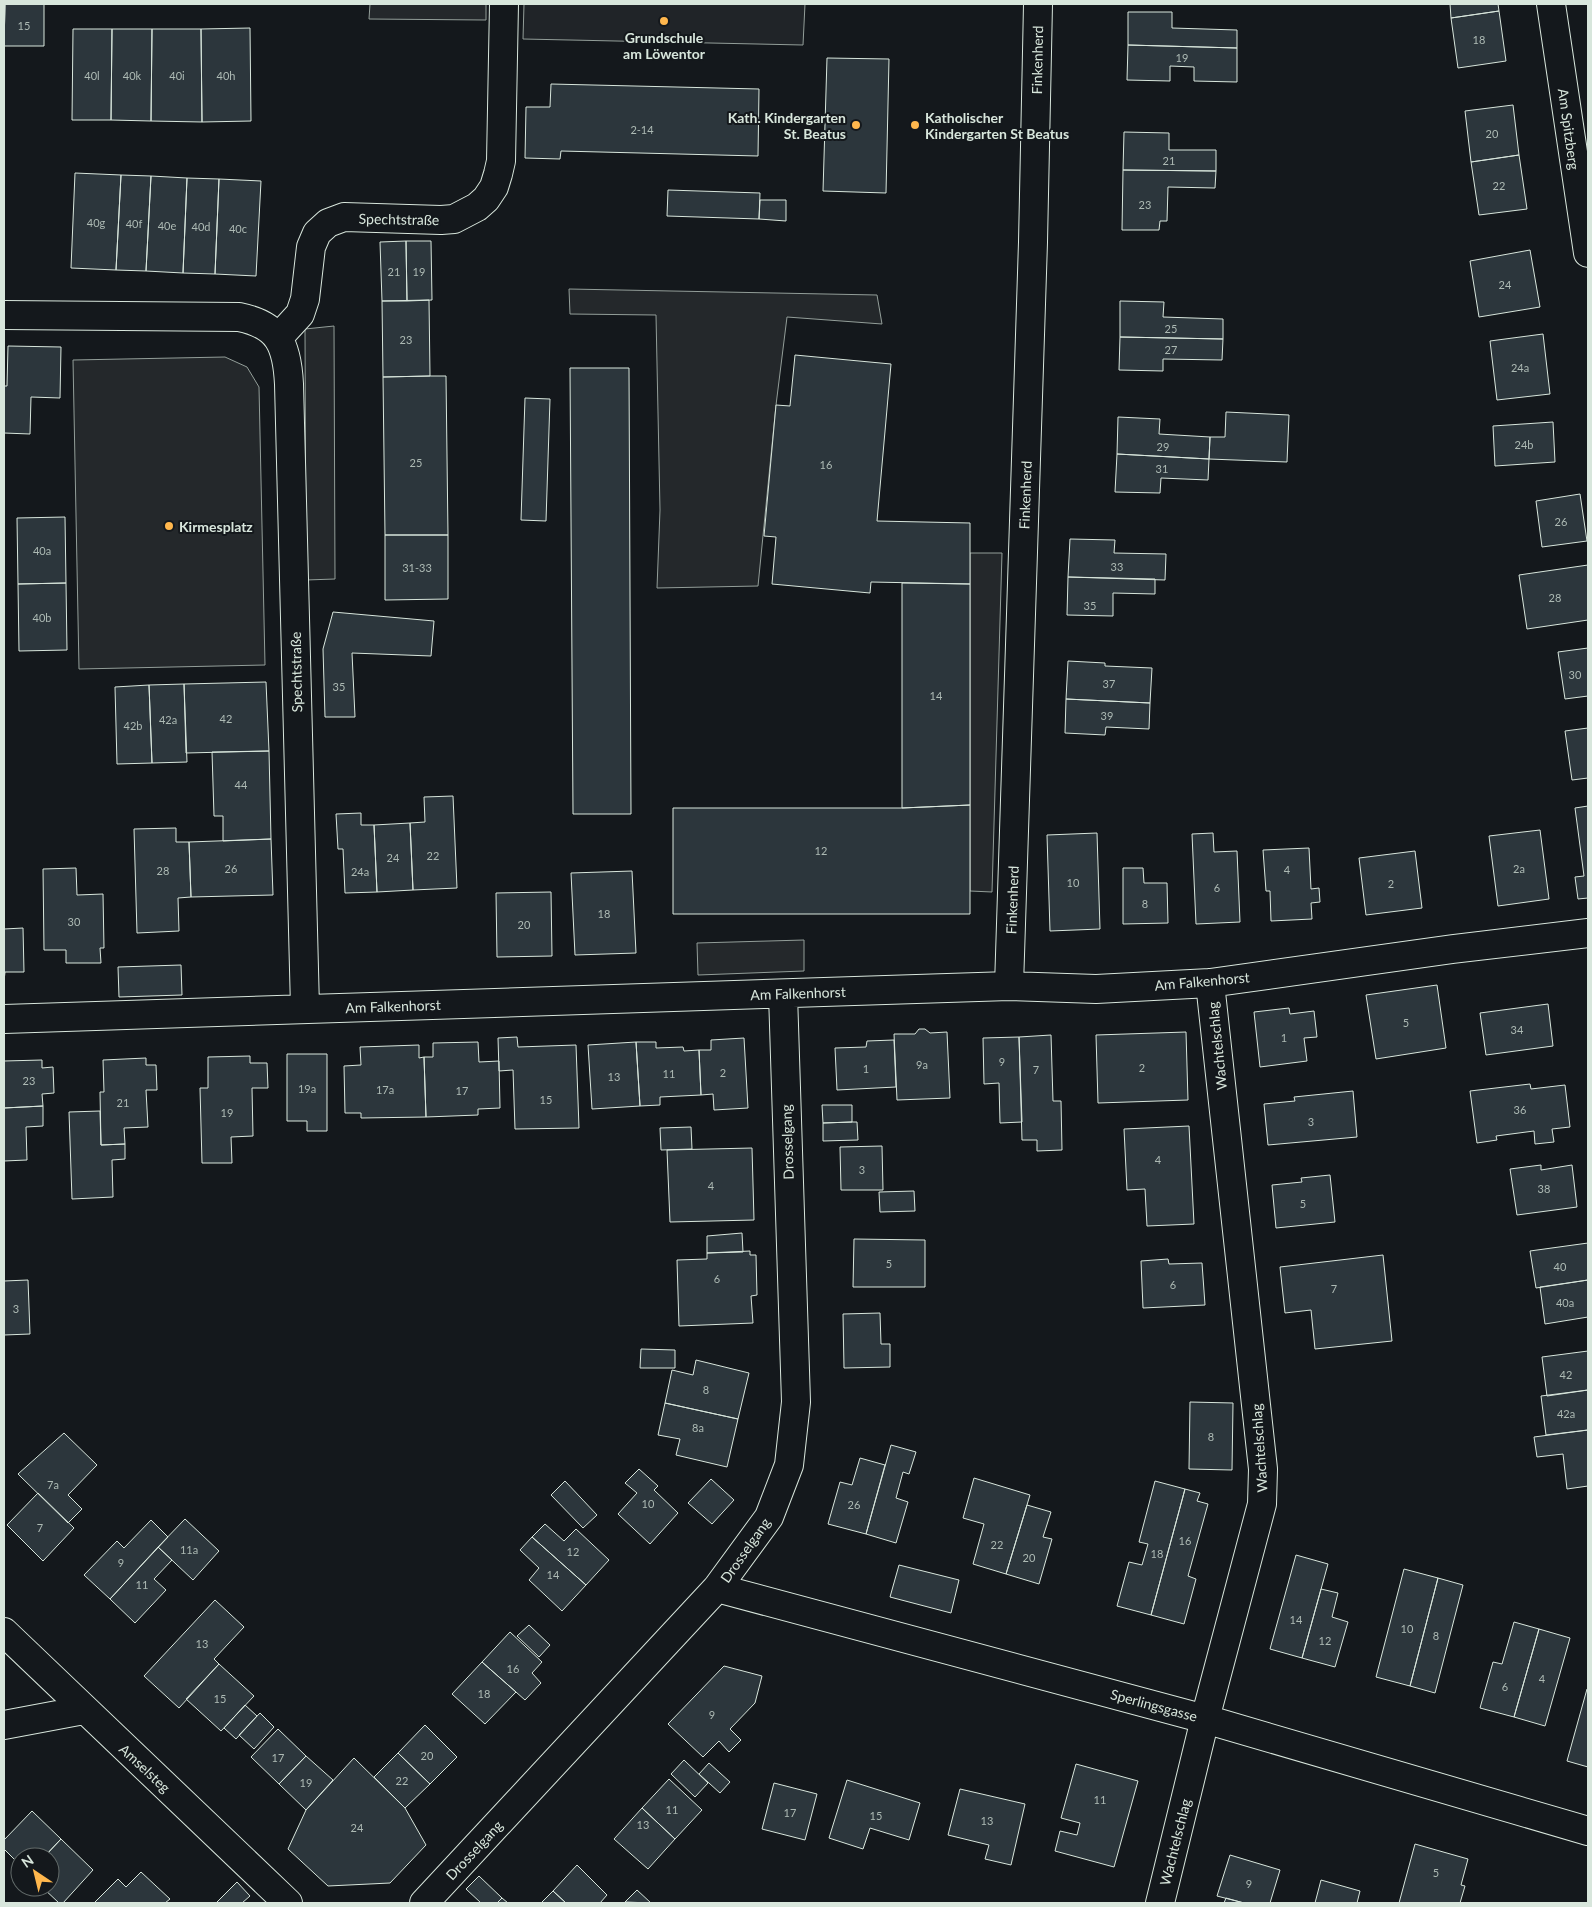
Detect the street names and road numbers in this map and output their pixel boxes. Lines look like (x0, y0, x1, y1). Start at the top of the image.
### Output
street label: Finkenherd (1028, 25, 1046, 95)
street label: Am Spitzberg (1555, 87, 1583, 171)
street label: Spechtstraße (359, 210, 439, 228)
street label: Finkenherd (1015, 460, 1035, 530)
street label: Spechtstraße (287, 632, 305, 712)
street label: Finkenherd (1002, 865, 1022, 935)
street label: Am Falkenhorst (1154, 968, 1250, 994)
street label: Am Falkenhorst (750, 983, 846, 1003)
street label: Am Falkenhorst (345, 996, 441, 1016)
street label: Wachtelschlag (1204, 1001, 1230, 1091)
street label: Drosselgang (777, 1104, 797, 1180)
street label: Wachtelschlag (1247, 1403, 1271, 1493)
street label: Drosselgang (716, 1514, 774, 1586)
street label: Sperlingsgasse (1109, 1685, 1199, 1725)
street label: Amselsteg (116, 1740, 174, 1796)
street label: Wachtelschlag (1156, 1797, 1194, 1887)
street label: Drosselgang (442, 1817, 506, 1883)

